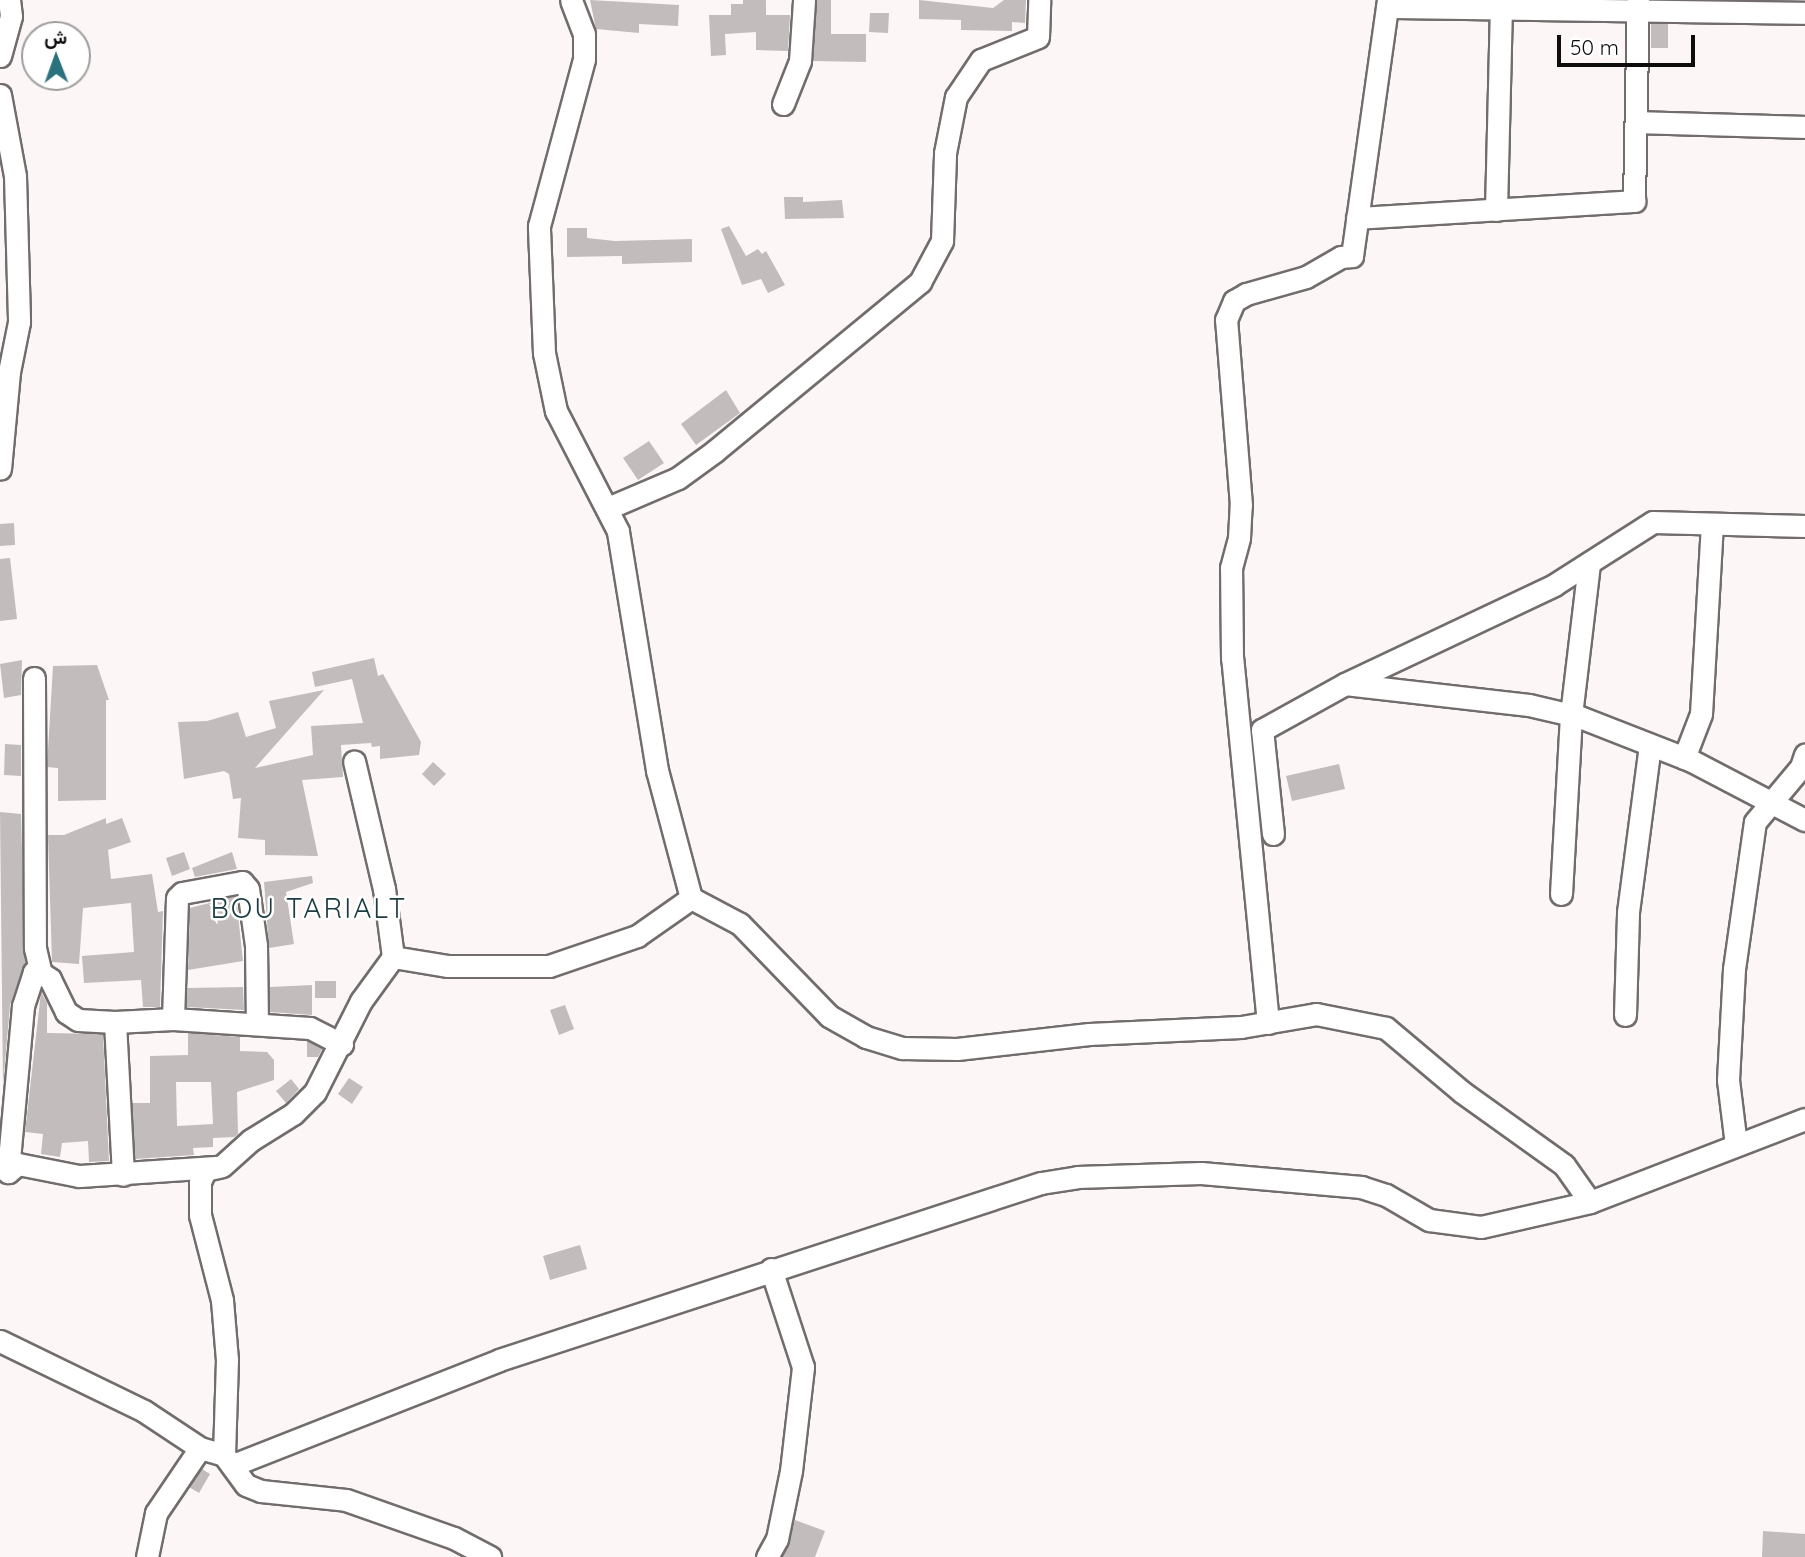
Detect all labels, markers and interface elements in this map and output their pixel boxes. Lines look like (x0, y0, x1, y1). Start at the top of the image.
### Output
north arrow (21, 21, 91, 91)
scale bar (1560, 21, 1698, 65)
text: ش (44, 25, 67, 49)
text: 50 m (1570, 34, 1619, 60)
district label: BOU TARIALT (212, 891, 406, 925)

